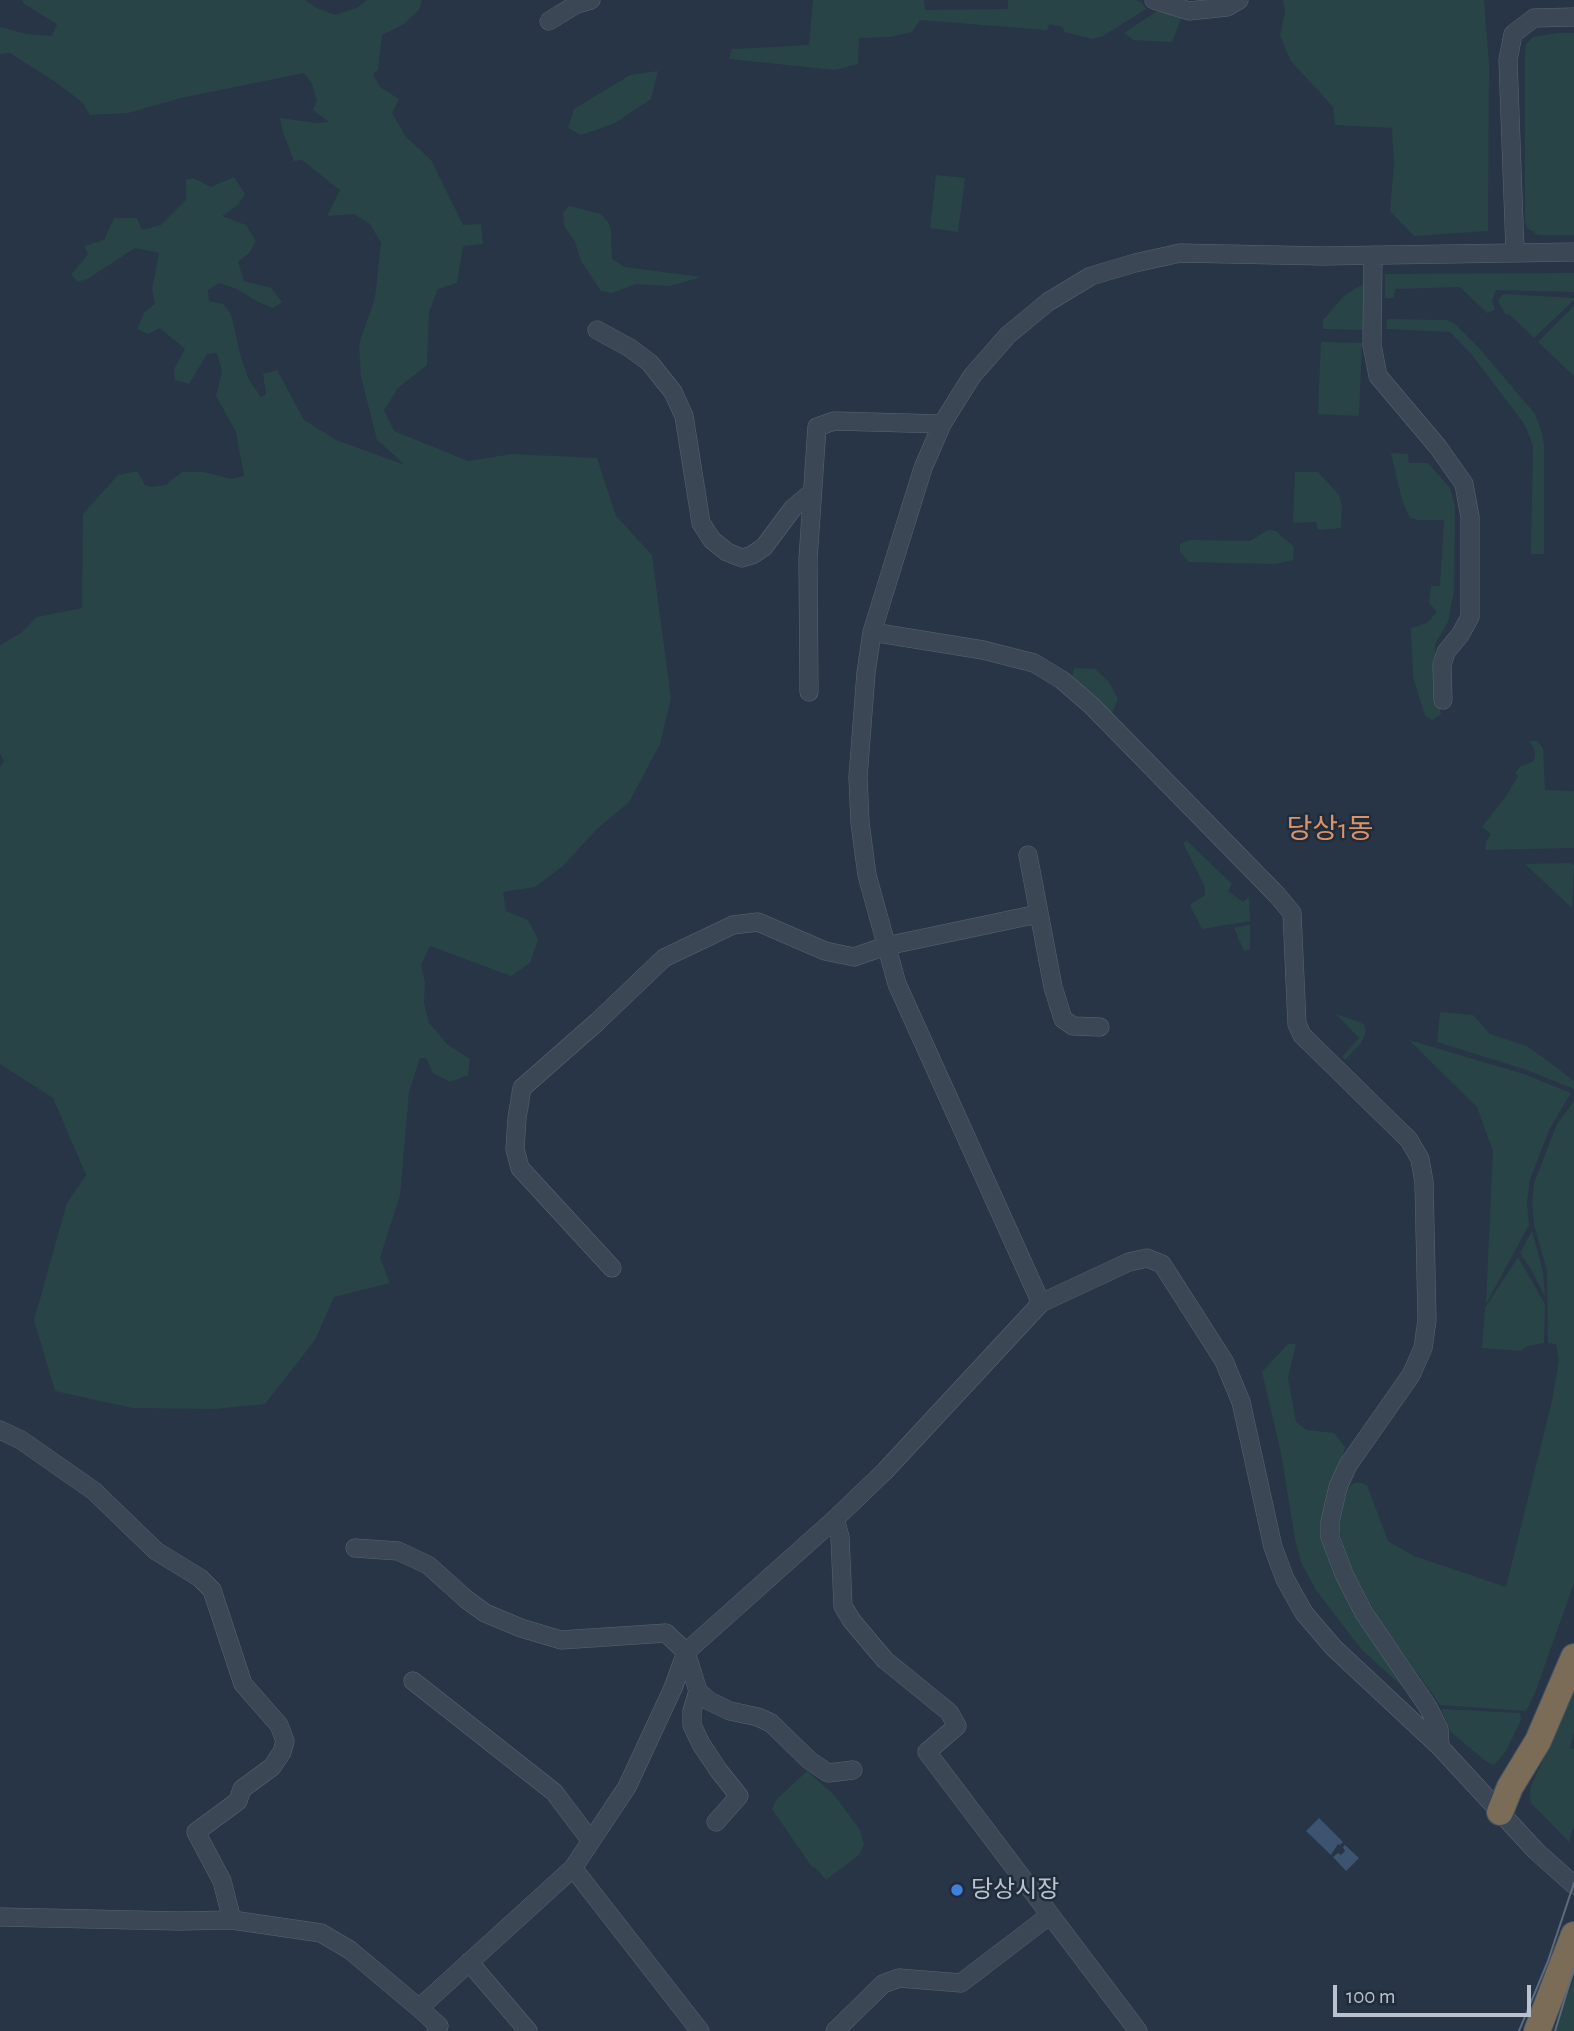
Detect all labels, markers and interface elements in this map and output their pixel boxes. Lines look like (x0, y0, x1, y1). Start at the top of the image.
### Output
district label: 당상1동 (1287, 813, 1373, 847)
place label: 당상시장 (971, 1876, 1059, 1904)
marker: 당상시장 (949, 1882, 965, 1898)
scale bar (1336, 1972, 1534, 2016)
text: 100 m (1346, 1986, 1396, 2007)

